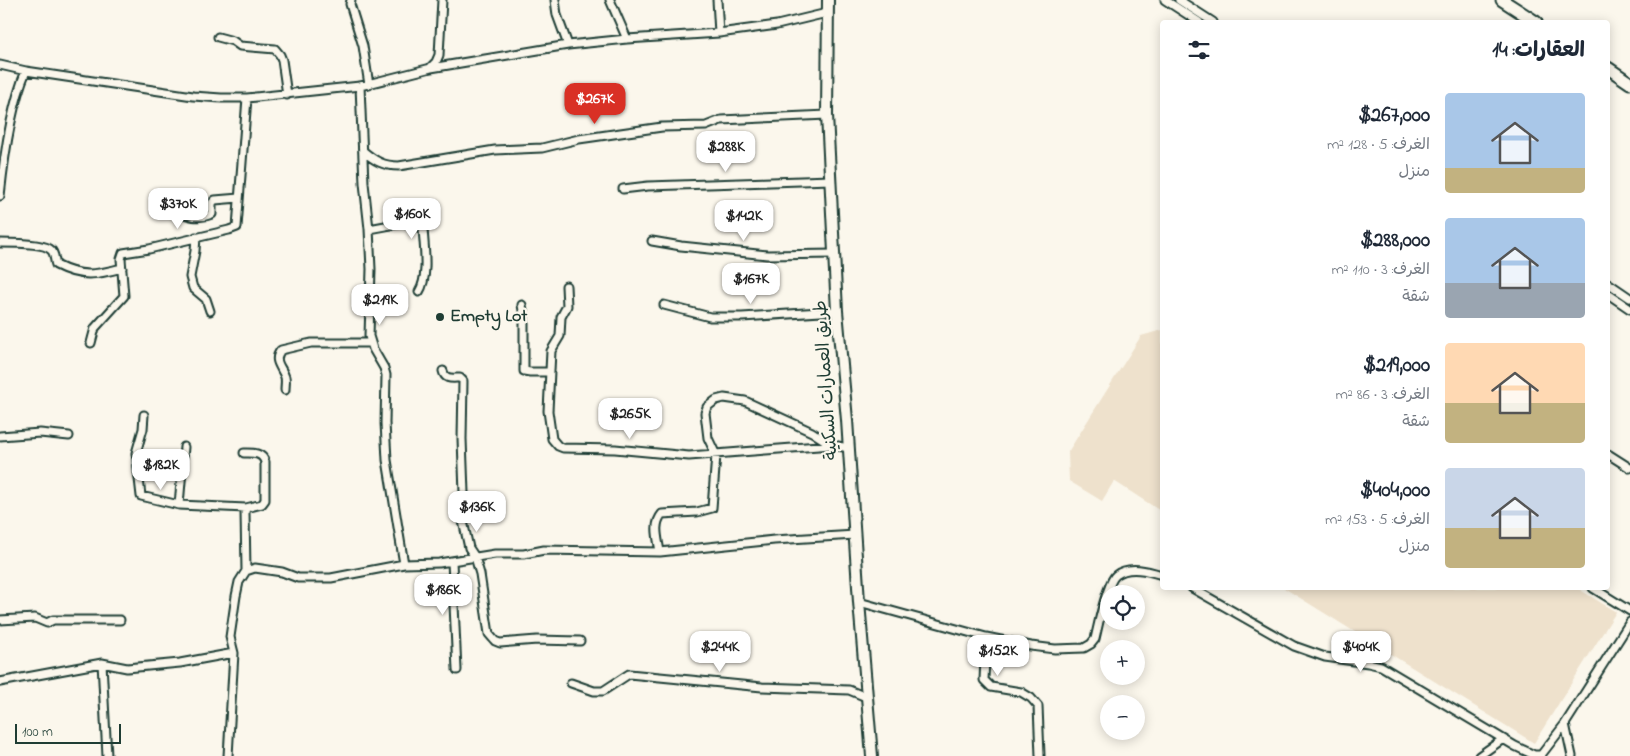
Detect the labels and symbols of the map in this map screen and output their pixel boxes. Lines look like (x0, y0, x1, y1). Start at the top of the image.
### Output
pin: $267K (560, 82, 630, 125)
pin: $288K (691, 130, 761, 173)
pin: $370K (143, 188, 213, 230)
pin: $160K (377, 198, 447, 240)
pin: $142K (709, 200, 779, 242)
pin: $167K (716, 262, 786, 305)
pin: $219K (345, 284, 415, 326)
street label: طريق العمارات السكنية (808, 299, 846, 461)
place label: Empty Lot (450, 304, 528, 331)
marker: Empty Lot (434, 311, 446, 323)
pin: $265K (595, 398, 665, 440)
pin: $182K (126, 448, 196, 491)
pin: $136K (442, 490, 512, 533)
pin: $186K (408, 574, 478, 616)
pin: $244K (685, 630, 755, 673)
pin: $404K (1326, 630, 1396, 673)
pin: $152K (963, 634, 1033, 677)
scale bar (15, 721, 121, 744)

